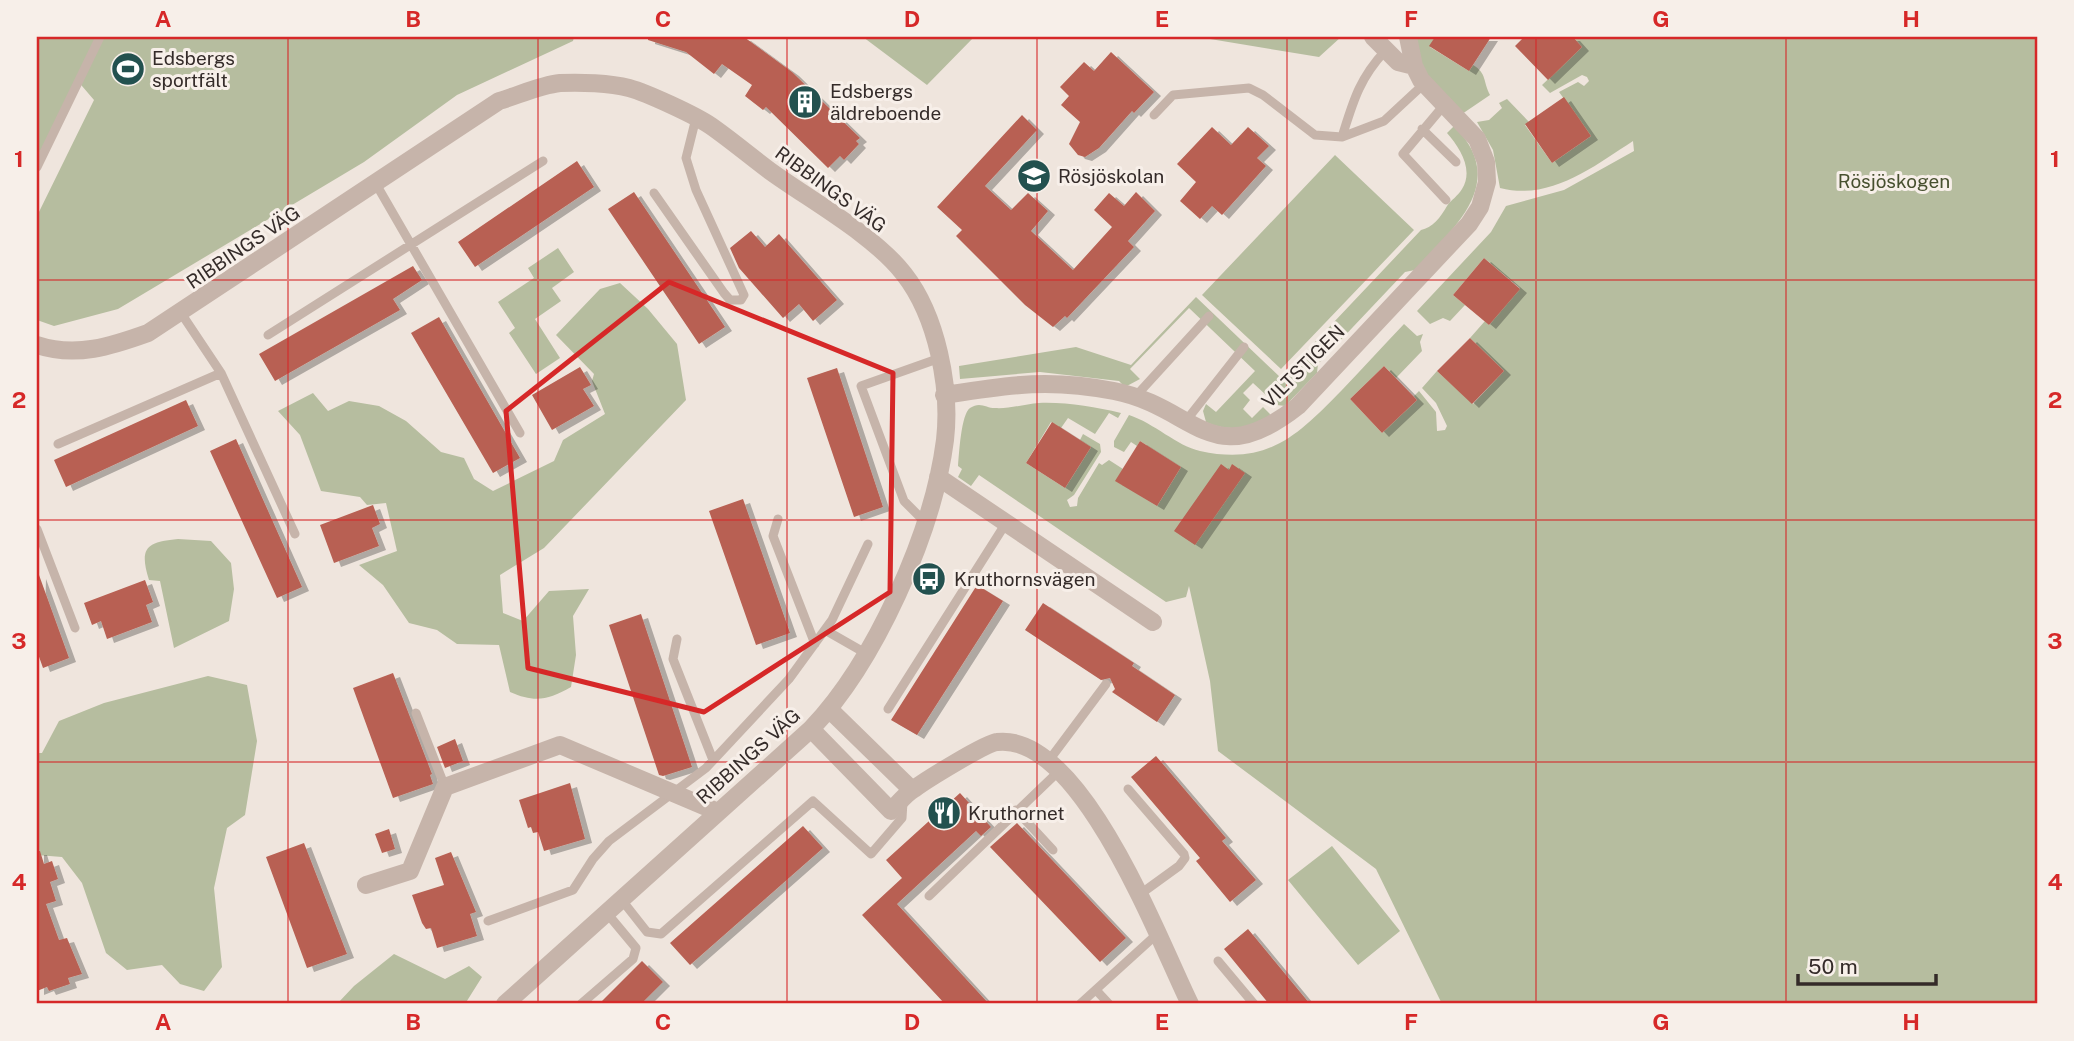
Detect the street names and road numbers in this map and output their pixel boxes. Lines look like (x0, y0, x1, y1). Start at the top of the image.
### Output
street label: RIBBINGS VÄG (771, 141, 891, 237)
street label: RIBBINGS VÄG (182, 201, 304, 293)
street label: VILTSTIGEN (1257, 320, 1349, 412)
street label: RIBBINGS VÄG (692, 704, 804, 808)

